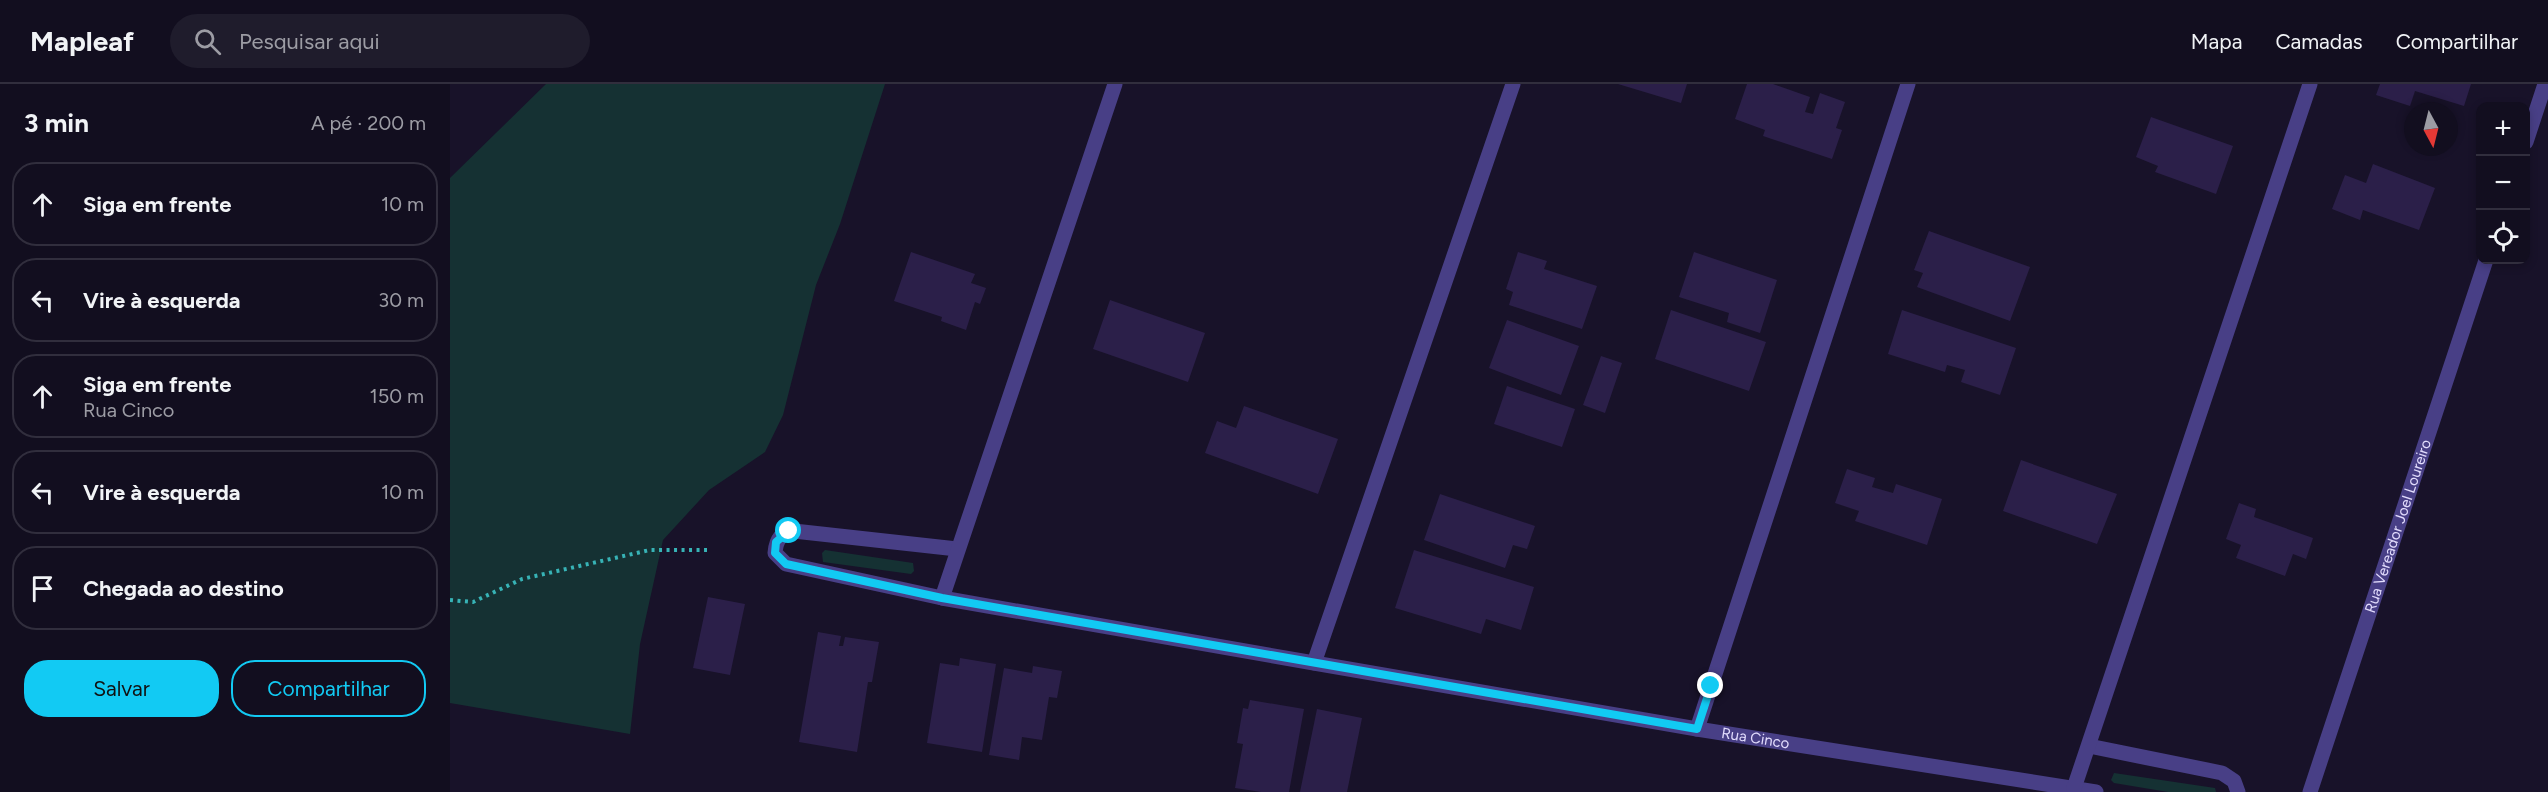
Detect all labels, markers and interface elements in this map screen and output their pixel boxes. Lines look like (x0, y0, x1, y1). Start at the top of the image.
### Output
search box (170, 14, 590, 68)
text: Mapleaf (30, 24, 134, 58)
icon: search (191, 25, 224, 58)
text: Pesquisar aqui (239, 28, 380, 55)
text: Mapa (2191, 29, 2242, 54)
text: Camadas (2275, 29, 2363, 54)
text: Compartilhar (2396, 29, 2518, 54)
north arrow (2404, 102, 2458, 156)
map controls (2476, 102, 2530, 264)
button: + (2476, 102, 2530, 156)
text: 3 min (24, 107, 89, 139)
text: A pé · 200 m (311, 111, 426, 135)
button: − (2476, 156, 2530, 210)
icon: ahead (26, 188, 59, 221)
text: Siga em frente (83, 191, 231, 218)
text: 10 m (381, 192, 424, 216)
button: locate (2476, 210, 2530, 264)
icon: left (26, 284, 59, 317)
text: Vire à esquerda (83, 287, 241, 314)
text: 30 m (378, 288, 424, 312)
text: Siga em frente (83, 371, 231, 398)
icon: ahead (26, 380, 59, 413)
text: 150 m (369, 384, 424, 408)
text: Rua Cinco (83, 398, 174, 422)
street label: Rua Vereador Joel Loureiro (2361, 437, 2435, 615)
icon: left (26, 476, 59, 509)
text: Vire à esquerda (83, 479, 241, 506)
text: 10 m (381, 480, 424, 504)
route start (775, 517, 801, 543)
icon: arrive (26, 572, 59, 605)
text: Chegada ao destino (83, 575, 284, 602)
button: Salvar (24, 660, 219, 717)
button: Compartilhar (231, 660, 426, 717)
route end (1697, 672, 1723, 698)
street label: Rua Cinco (1720, 724, 1791, 753)

